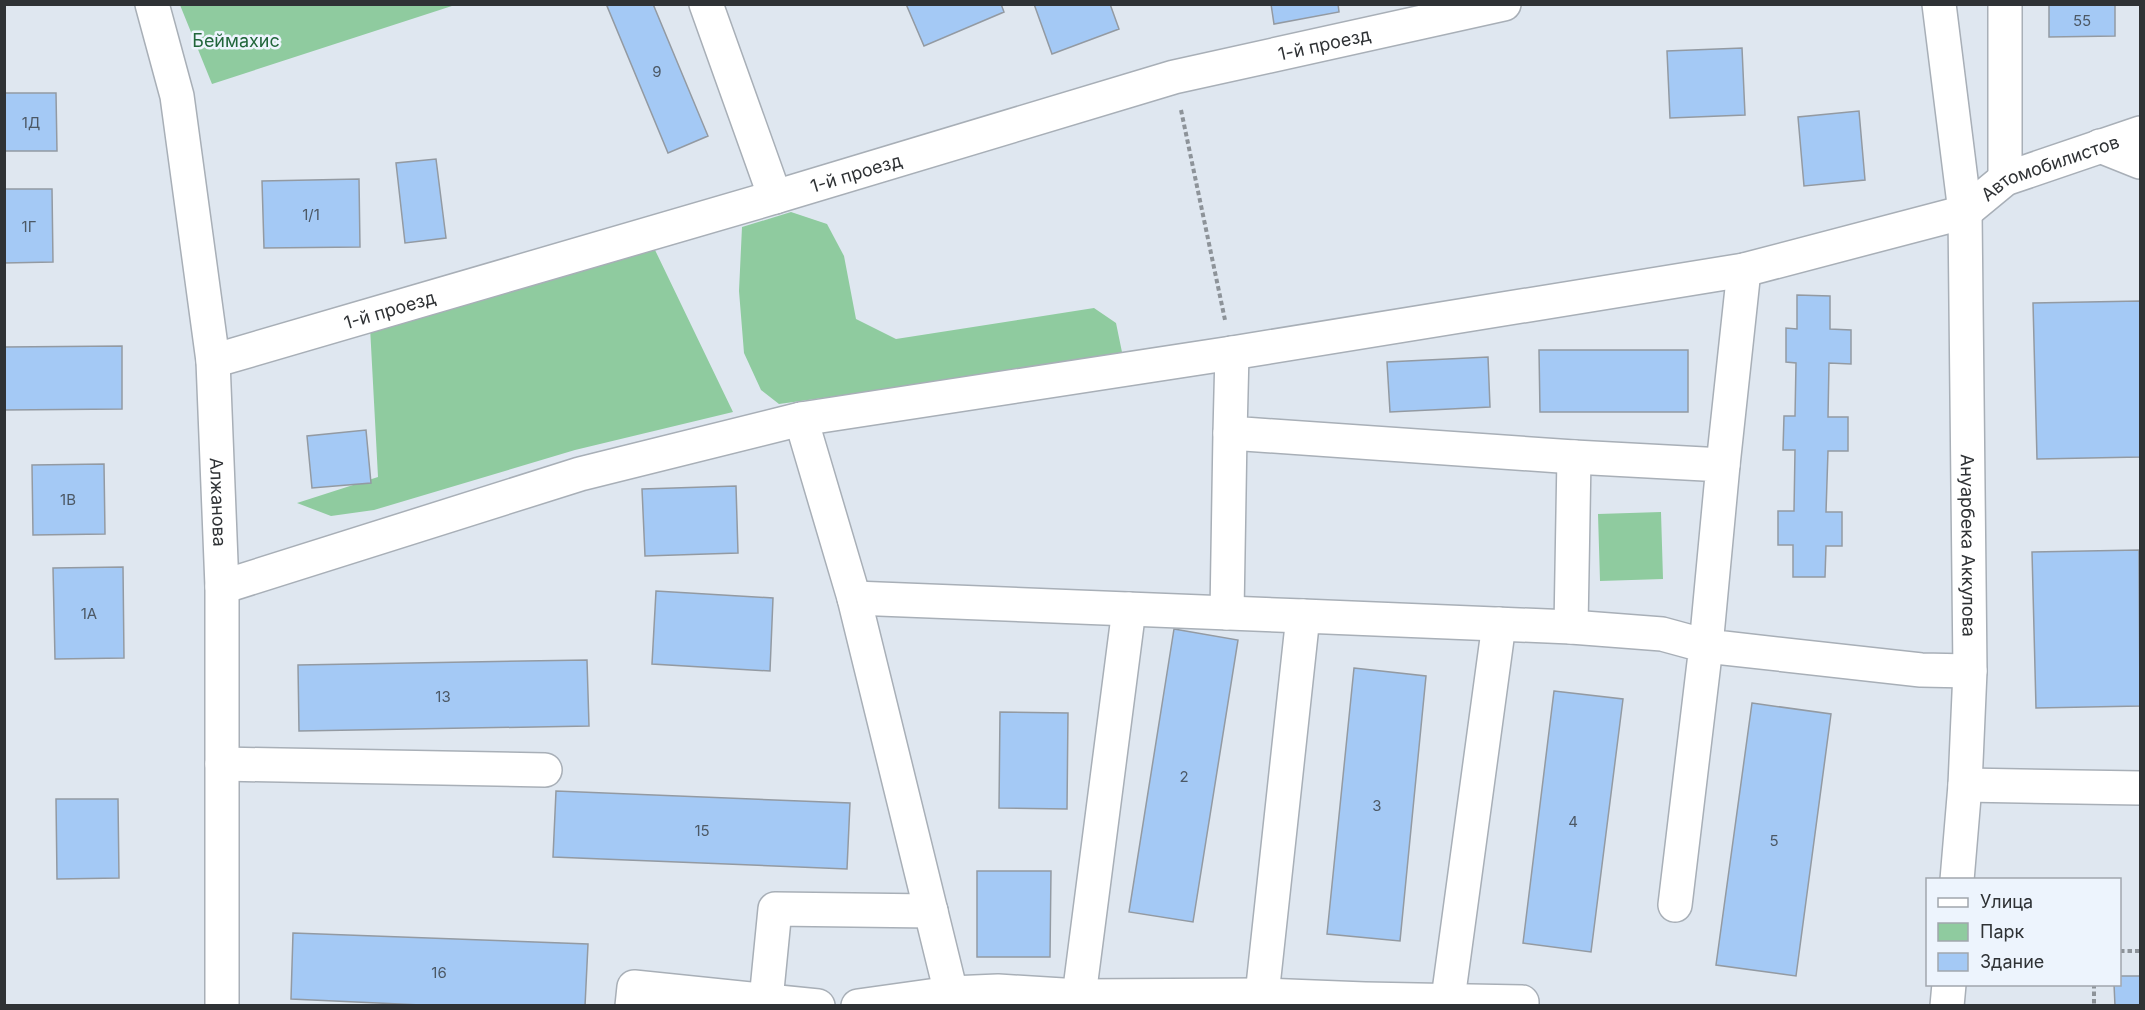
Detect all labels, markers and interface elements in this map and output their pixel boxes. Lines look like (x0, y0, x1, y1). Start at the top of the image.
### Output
house number: 55 (2073, 11, 2091, 30)
street label: 1-й проезд (1276, 23, 1373, 64)
park label: Беймахис (192, 30, 280, 51)
house number: 9 (652, 62, 662, 81)
house number: 1Д (22, 113, 40, 132)
street label: Автомобилистов (1977, 130, 2122, 205)
street label: 1-й проезд (808, 149, 904, 196)
house number: 1/1 (302, 205, 320, 224)
house number: 1Г (22, 217, 36, 236)
street label: 1-й проезд (341, 286, 438, 333)
street label: Ануарбека Аккулова (1957, 454, 1980, 637)
street label: Алжанова (206, 457, 231, 547)
house number: 1В (60, 490, 76, 509)
house number: 1А (81, 604, 97, 623)
house number: 13 (435, 687, 451, 706)
house number: 2 (1179, 767, 1189, 786)
house number: 3 (1372, 796, 1382, 815)
house number: 4 (1568, 812, 1578, 831)
house number: 15 (694, 821, 710, 840)
house number: 5 (1769, 831, 1779, 850)
legend (1926, 878, 2121, 986)
text: Улица (1980, 891, 2033, 912)
text: Парк (1980, 921, 2025, 942)
text: Здание (1980, 951, 2044, 972)
house number: 16 (431, 963, 447, 982)

